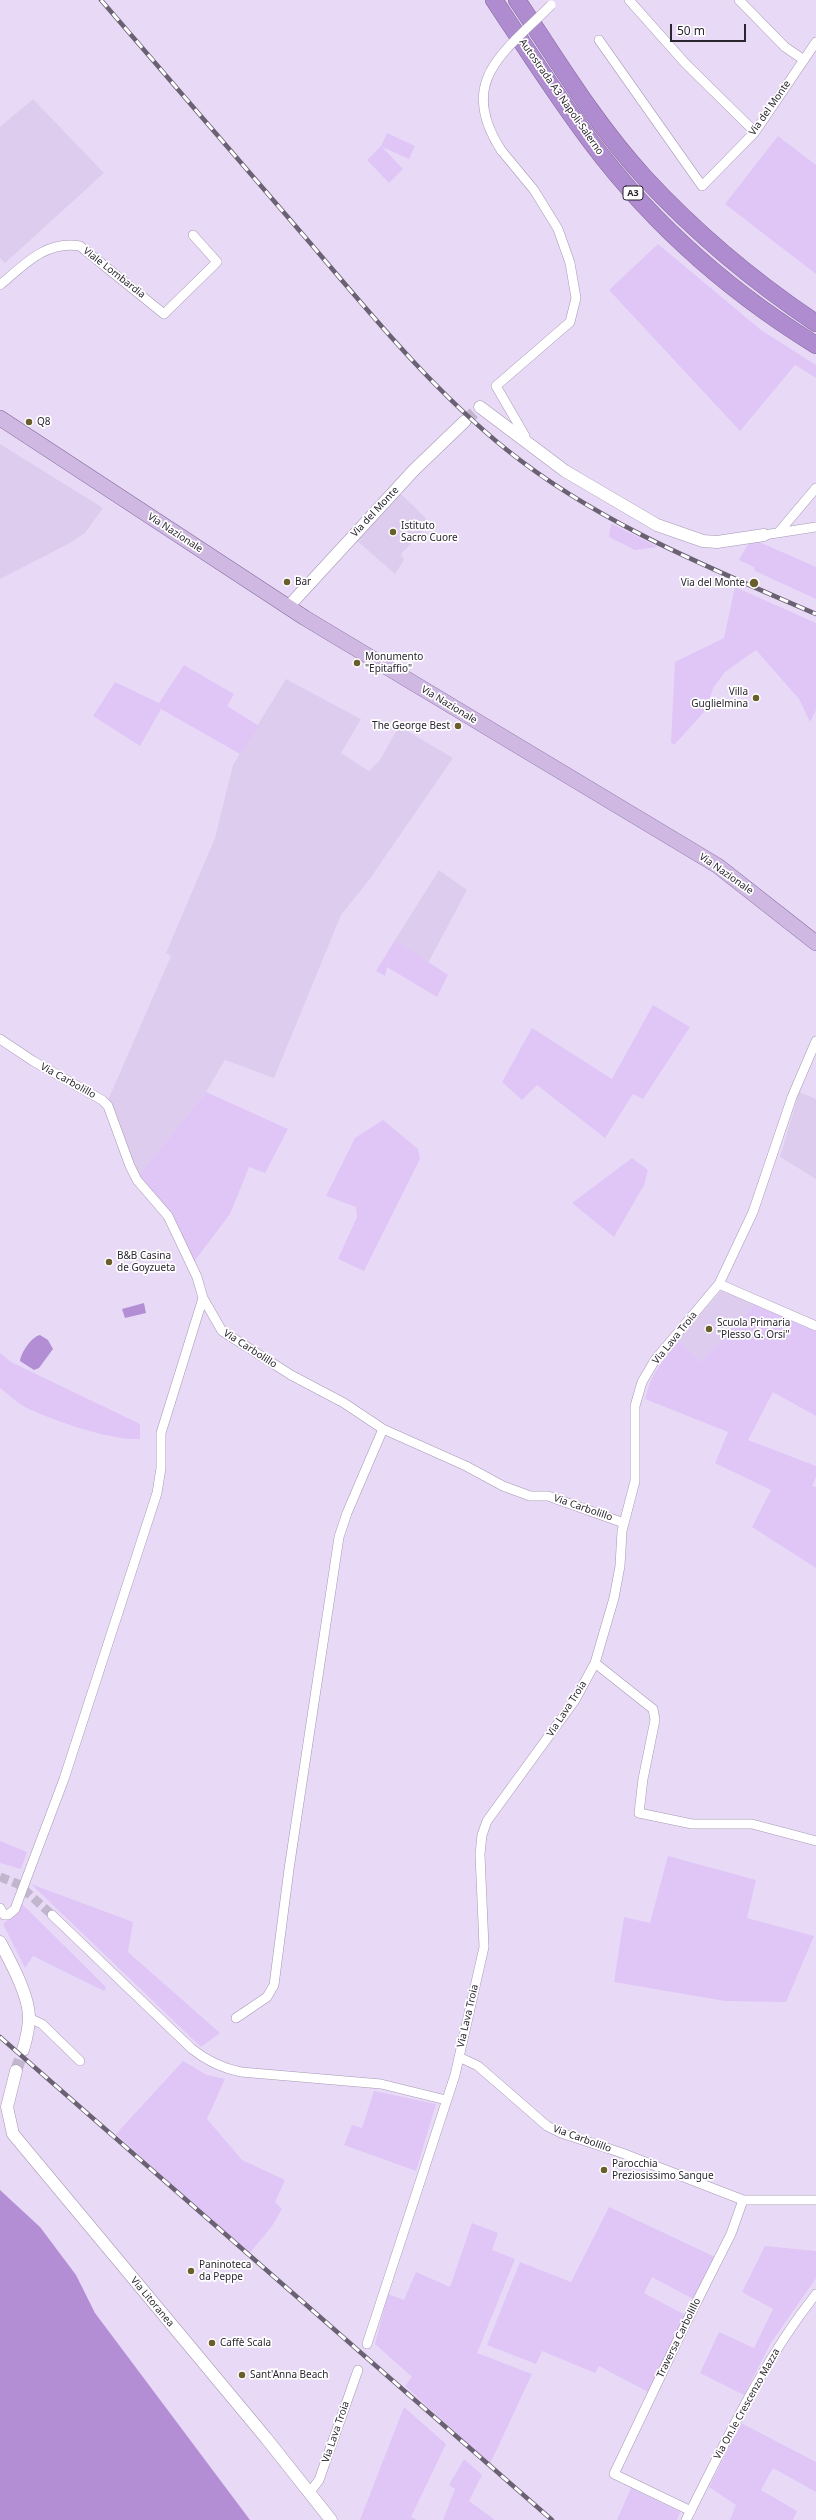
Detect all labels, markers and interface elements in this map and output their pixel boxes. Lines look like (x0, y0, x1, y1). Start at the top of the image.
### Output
scale bar (672, 16, 748, 42)
text: 50 m (677, 22, 705, 39)
street label: Autostrada A3 Napoli-Salerno (516, 37, 606, 157)
street label: Via del Monte (747, 78, 793, 138)
road number: A3 (623, 186, 643, 200)
street label: Viale Lombardia (80, 245, 148, 301)
place label: Q8 (37, 416, 51, 428)
marker: Q8 (24, 417, 34, 427)
street label: Via del Monte (349, 484, 401, 540)
street label: Via Nazionale (145, 511, 205, 555)
place label: Istituto Sacro Cuore (401, 520, 458, 544)
marker: Istituto Sacro Cuore (388, 527, 398, 537)
place label: Bar (295, 576, 311, 588)
marker: Bar (282, 577, 292, 587)
place label: Via del Monte (681, 577, 745, 589)
marker: Via del Monte (748, 577, 760, 589)
place label: Monumento "Epitaffio" (365, 651, 423, 674)
marker: Monumento "Epitaffio" (352, 658, 362, 668)
street label: Via Nazionale (419, 684, 479, 726)
place label: Villa Guglielmina (691, 686, 748, 710)
marker: Villa Guglielmina (751, 693, 761, 703)
place label: The George Best (372, 720, 450, 732)
marker: The George Best (453, 721, 463, 731)
street label: Via Nazionale (697, 851, 755, 897)
street label: Via Carbolillo (38, 1061, 98, 1101)
place label: B&B Casina de Goyzueta (117, 1250, 175, 1274)
marker: B&B Casina de Goyzueta (104, 1257, 114, 1267)
street label: Via Lava Troia (650, 1309, 700, 1367)
place label: Scuola Primaria "Plesso G. Orsi" (717, 1317, 790, 1340)
marker: Scuola Primaria "Plesso G. Orsi" (704, 1324, 714, 1334)
street label: Via Carbolillo (221, 1327, 279, 1371)
street label: Via Carbolillo (552, 1492, 614, 1524)
street label: Via Lava Troia (544, 1679, 590, 1739)
street label: Via Lava Troia (455, 1983, 481, 2049)
street label: Via Carbolillo (551, 2123, 613, 2155)
place label: Parocchia Preziosissimo Sangue (612, 2158, 714, 2182)
marker: Parocchia Preziosissimo Sangue (599, 2165, 609, 2175)
place label: Paninoteca da Peppe (199, 2259, 251, 2282)
marker: Paninoteca da Peppe (186, 2266, 196, 2276)
street label: Via Litoranea (128, 2275, 176, 2329)
street label: Traversa Carbolillo (655, 2296, 703, 2380)
place label: Caffè Scala (220, 2337, 271, 2349)
marker: Caffè Scala (207, 2338, 217, 2348)
street label: Via On.le Crescenzo Mazza (712, 2347, 782, 2461)
place label: Sant'Anna Beach (250, 2369, 328, 2381)
marker: Sant'Anna Beach (237, 2370, 247, 2380)
street label: Via Lava Troia (320, 2400, 352, 2464)

